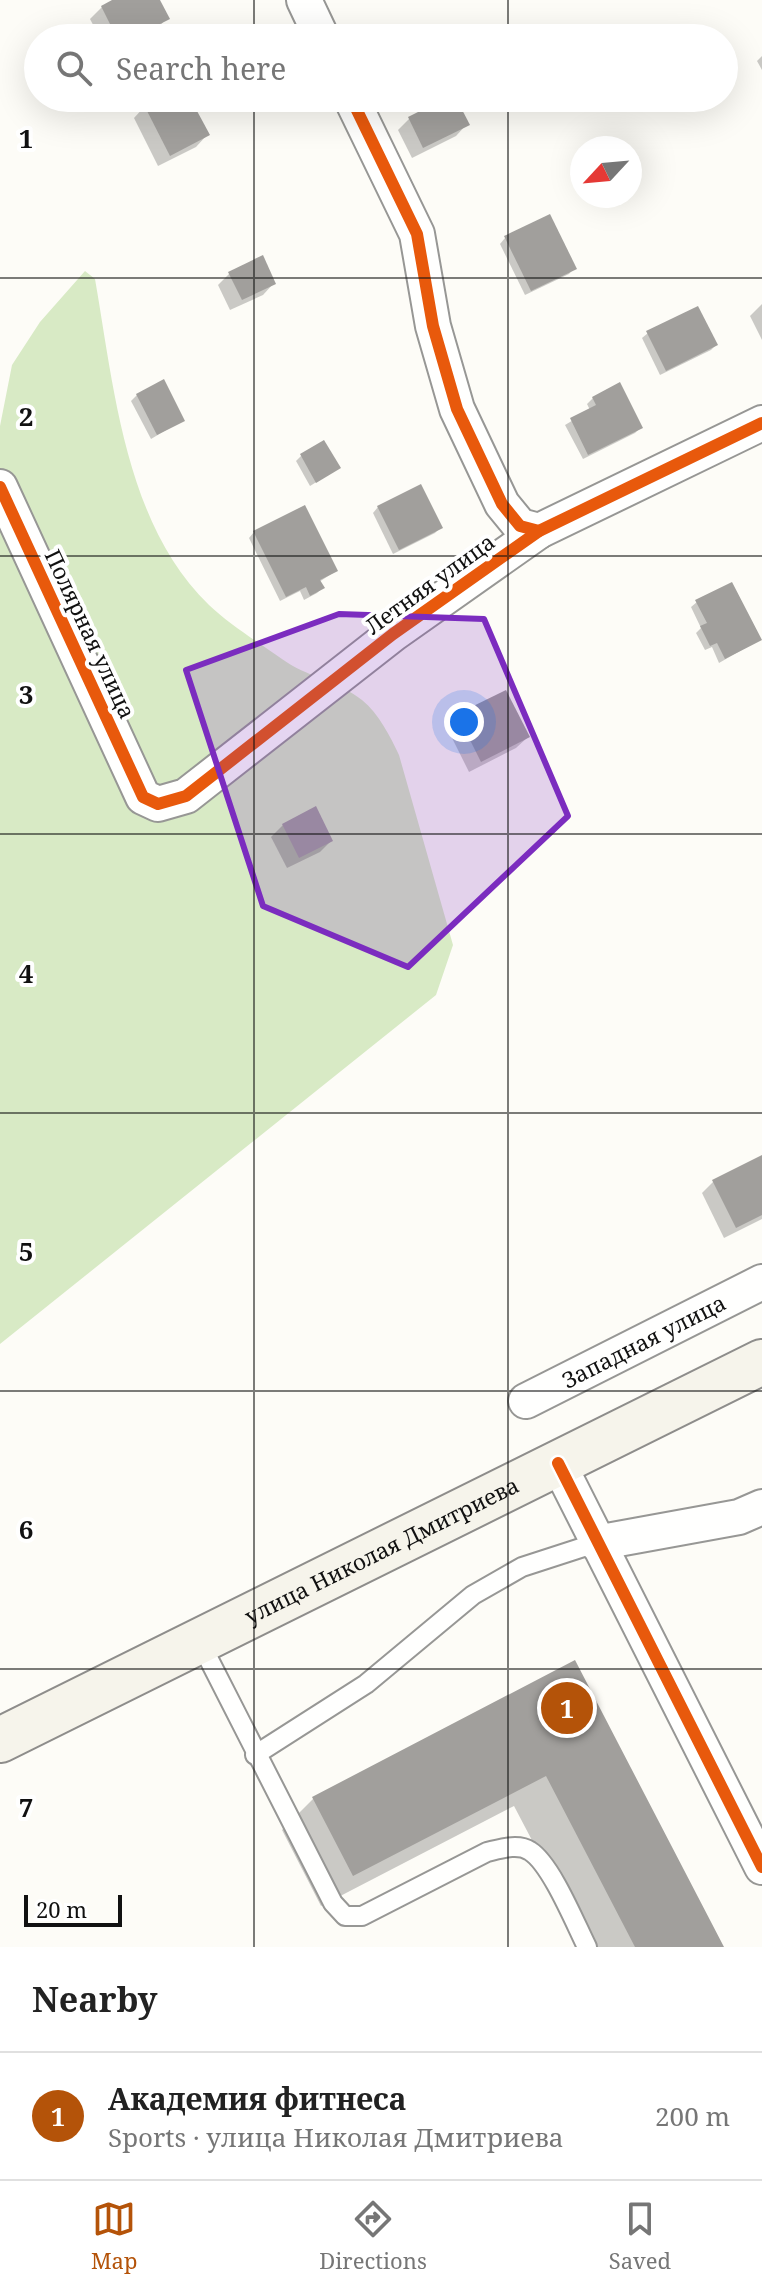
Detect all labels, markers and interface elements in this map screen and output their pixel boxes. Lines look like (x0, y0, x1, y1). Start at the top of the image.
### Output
search box (24, 24, 738, 112)
icon: search (52, 46, 96, 90)
text: Search here (116, 48, 286, 89)
text: 1 (19, 120, 33, 156)
north arrow (570, 136, 642, 208)
text: 2 (19, 398, 33, 434)
street label: Летняя улица (359, 526, 500, 640)
street label: Полярная улица (39, 544, 143, 723)
text: 3 (19, 676, 33, 712)
your location (444, 702, 484, 742)
text: 4 (19, 955, 34, 991)
text: 5 (19, 1233, 33, 1269)
street label: Западная улица (556, 1287, 730, 1395)
street label: улица Николая Дмитриева (239, 1469, 523, 1630)
text: 6 (19, 1511, 33, 1547)
pin: 1 (541, 1678, 593, 1738)
text: 7 (19, 1789, 33, 1825)
scale bar (24, 1891, 122, 1927)
text: 20 m (36, 1894, 87, 1924)
text: Nearby (32, 1976, 158, 2022)
text: Академия фитнеса (108, 2078, 407, 2119)
text: 1 (51, 2098, 65, 2134)
text: 200 m (655, 2098, 730, 2134)
text: Sports · улица Николая Дмитриева (108, 2119, 564, 2155)
tab: Map (91, 2197, 137, 2275)
tab: Directions (319, 2197, 427, 2275)
tab: Saved (609, 2197, 671, 2275)

